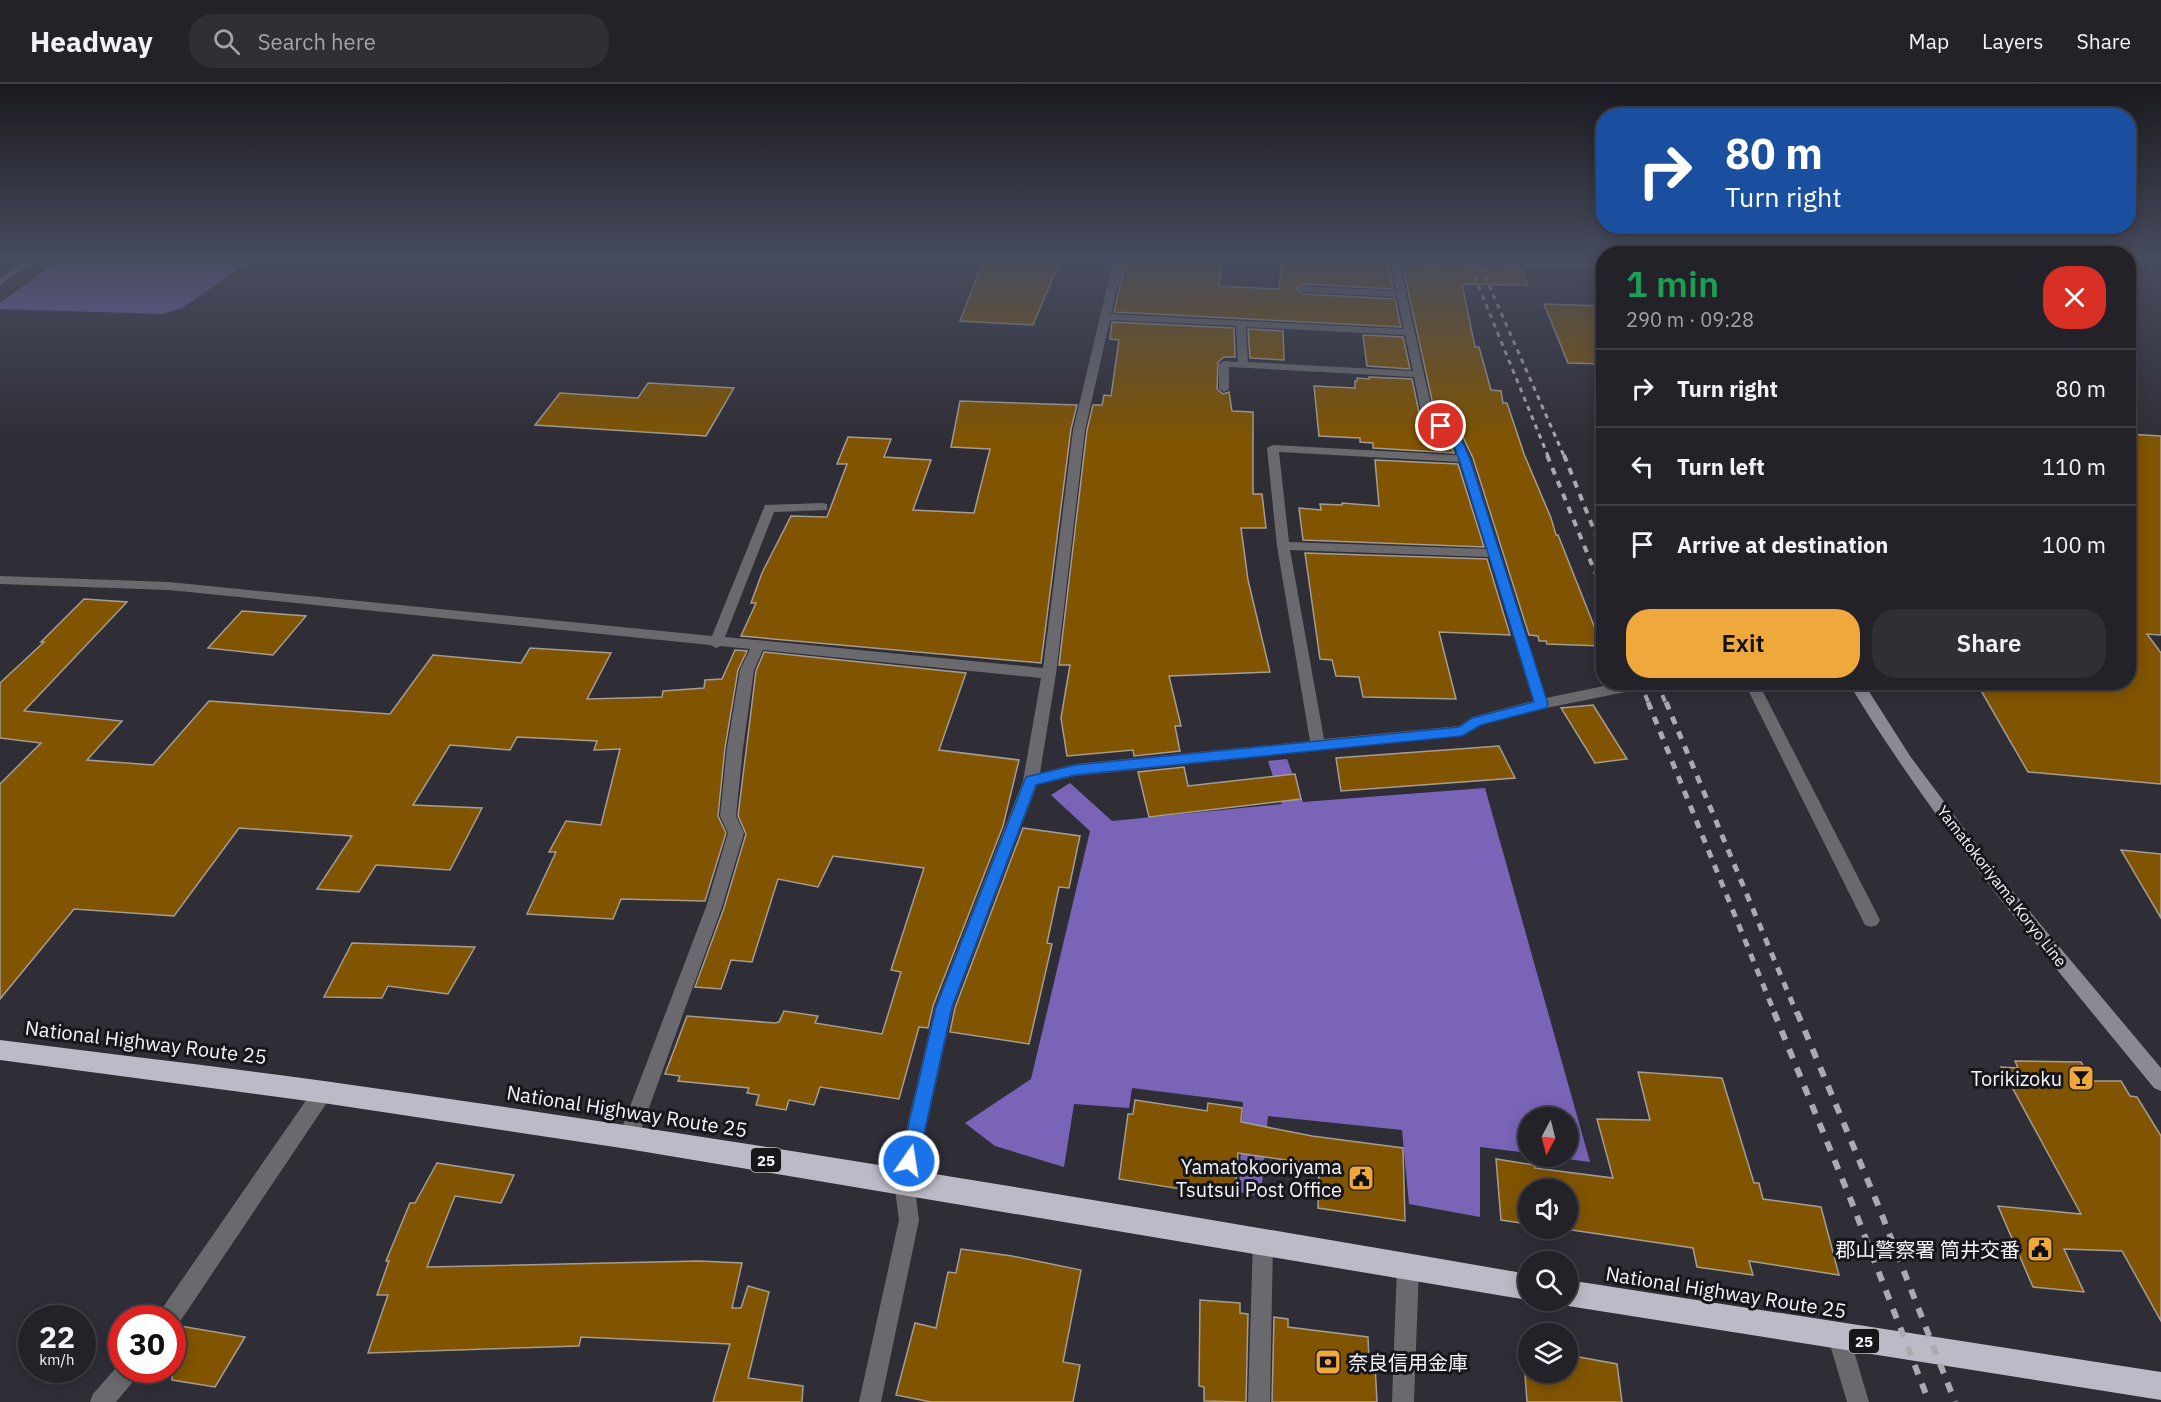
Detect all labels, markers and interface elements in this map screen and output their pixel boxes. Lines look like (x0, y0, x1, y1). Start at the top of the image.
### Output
search box (189, 14, 609, 68)
text: Headway (30, 23, 153, 60)
icon: search (210, 25, 243, 58)
text: Search here (258, 27, 376, 56)
text: Map (1909, 27, 1949, 55)
text: Layers (1982, 27, 2044, 55)
text: Share (2077, 27, 2131, 55)
text: 80 m (1725, 126, 1823, 181)
icon: right (1626, 132, 1704, 210)
text: Turn right (1725, 179, 1842, 214)
text: 1 min (1626, 260, 1719, 307)
button: close (2043, 266, 2106, 329)
text: 290 m · 09:28 (1626, 306, 1754, 333)
icon: right (1626, 372, 1659, 405)
text: Turn right (1677, 374, 1778, 403)
text: 80 m (2055, 374, 2106, 403)
pin (1415, 400, 1466, 451)
icon: arrive (1424, 409, 1457, 442)
icon: left (1626, 450, 1659, 483)
text: Turn left (1677, 452, 1765, 481)
text: 110 m (2042, 452, 2106, 481)
icon: arrive (1626, 528, 1659, 561)
text: Arrive at destination (1677, 530, 1888, 559)
text: 100 m (2042, 530, 2106, 559)
button: Exit (1626, 609, 1860, 678)
button: Share (1872, 609, 2106, 678)
street label: Yamatokoriyama Koryo Line (1933, 801, 2071, 971)
street label: National Highway Route 25 (24, 1014, 268, 1070)
bar icon: Torikizoku (2066, 1063, 2096, 1093)
place label: Torikizoku (1971, 1065, 2062, 1092)
street label: National Highway Route 25 (505, 1079, 749, 1143)
north arrow (1518, 1107, 1578, 1167)
map controls (1518, 1107, 1578, 1383)
position arrow (877, 1129, 941, 1193)
road number: 25 (751, 1148, 781, 1172)
place label: Yamatokooriyama Tsutsui Post Office (1176, 1153, 1342, 1203)
public building icon: Yamatokooriyama Tsutsui Post Office (1346, 1163, 1376, 1193)
button: sound (1518, 1179, 1578, 1239)
public building icon: 郡山警察署 筒井交番 (2025, 1234, 2055, 1264)
place label: 郡山警察署 筒井交番 (1835, 1236, 2020, 1263)
button: search (1518, 1251, 1578, 1311)
street label: National Highway Route 25 (1604, 1260, 1848, 1324)
speed limit sign: 30 (108, 1305, 186, 1383)
text: 22 (39, 1317, 75, 1356)
button: layers (1518, 1323, 1578, 1383)
road number: 25 (1849, 1329, 1879, 1353)
bank icon: 奈良信用金庫 (1313, 1347, 1343, 1377)
place label: 奈良信用金庫 (1348, 1349, 1468, 1376)
text: km/h (39, 1350, 75, 1369)

